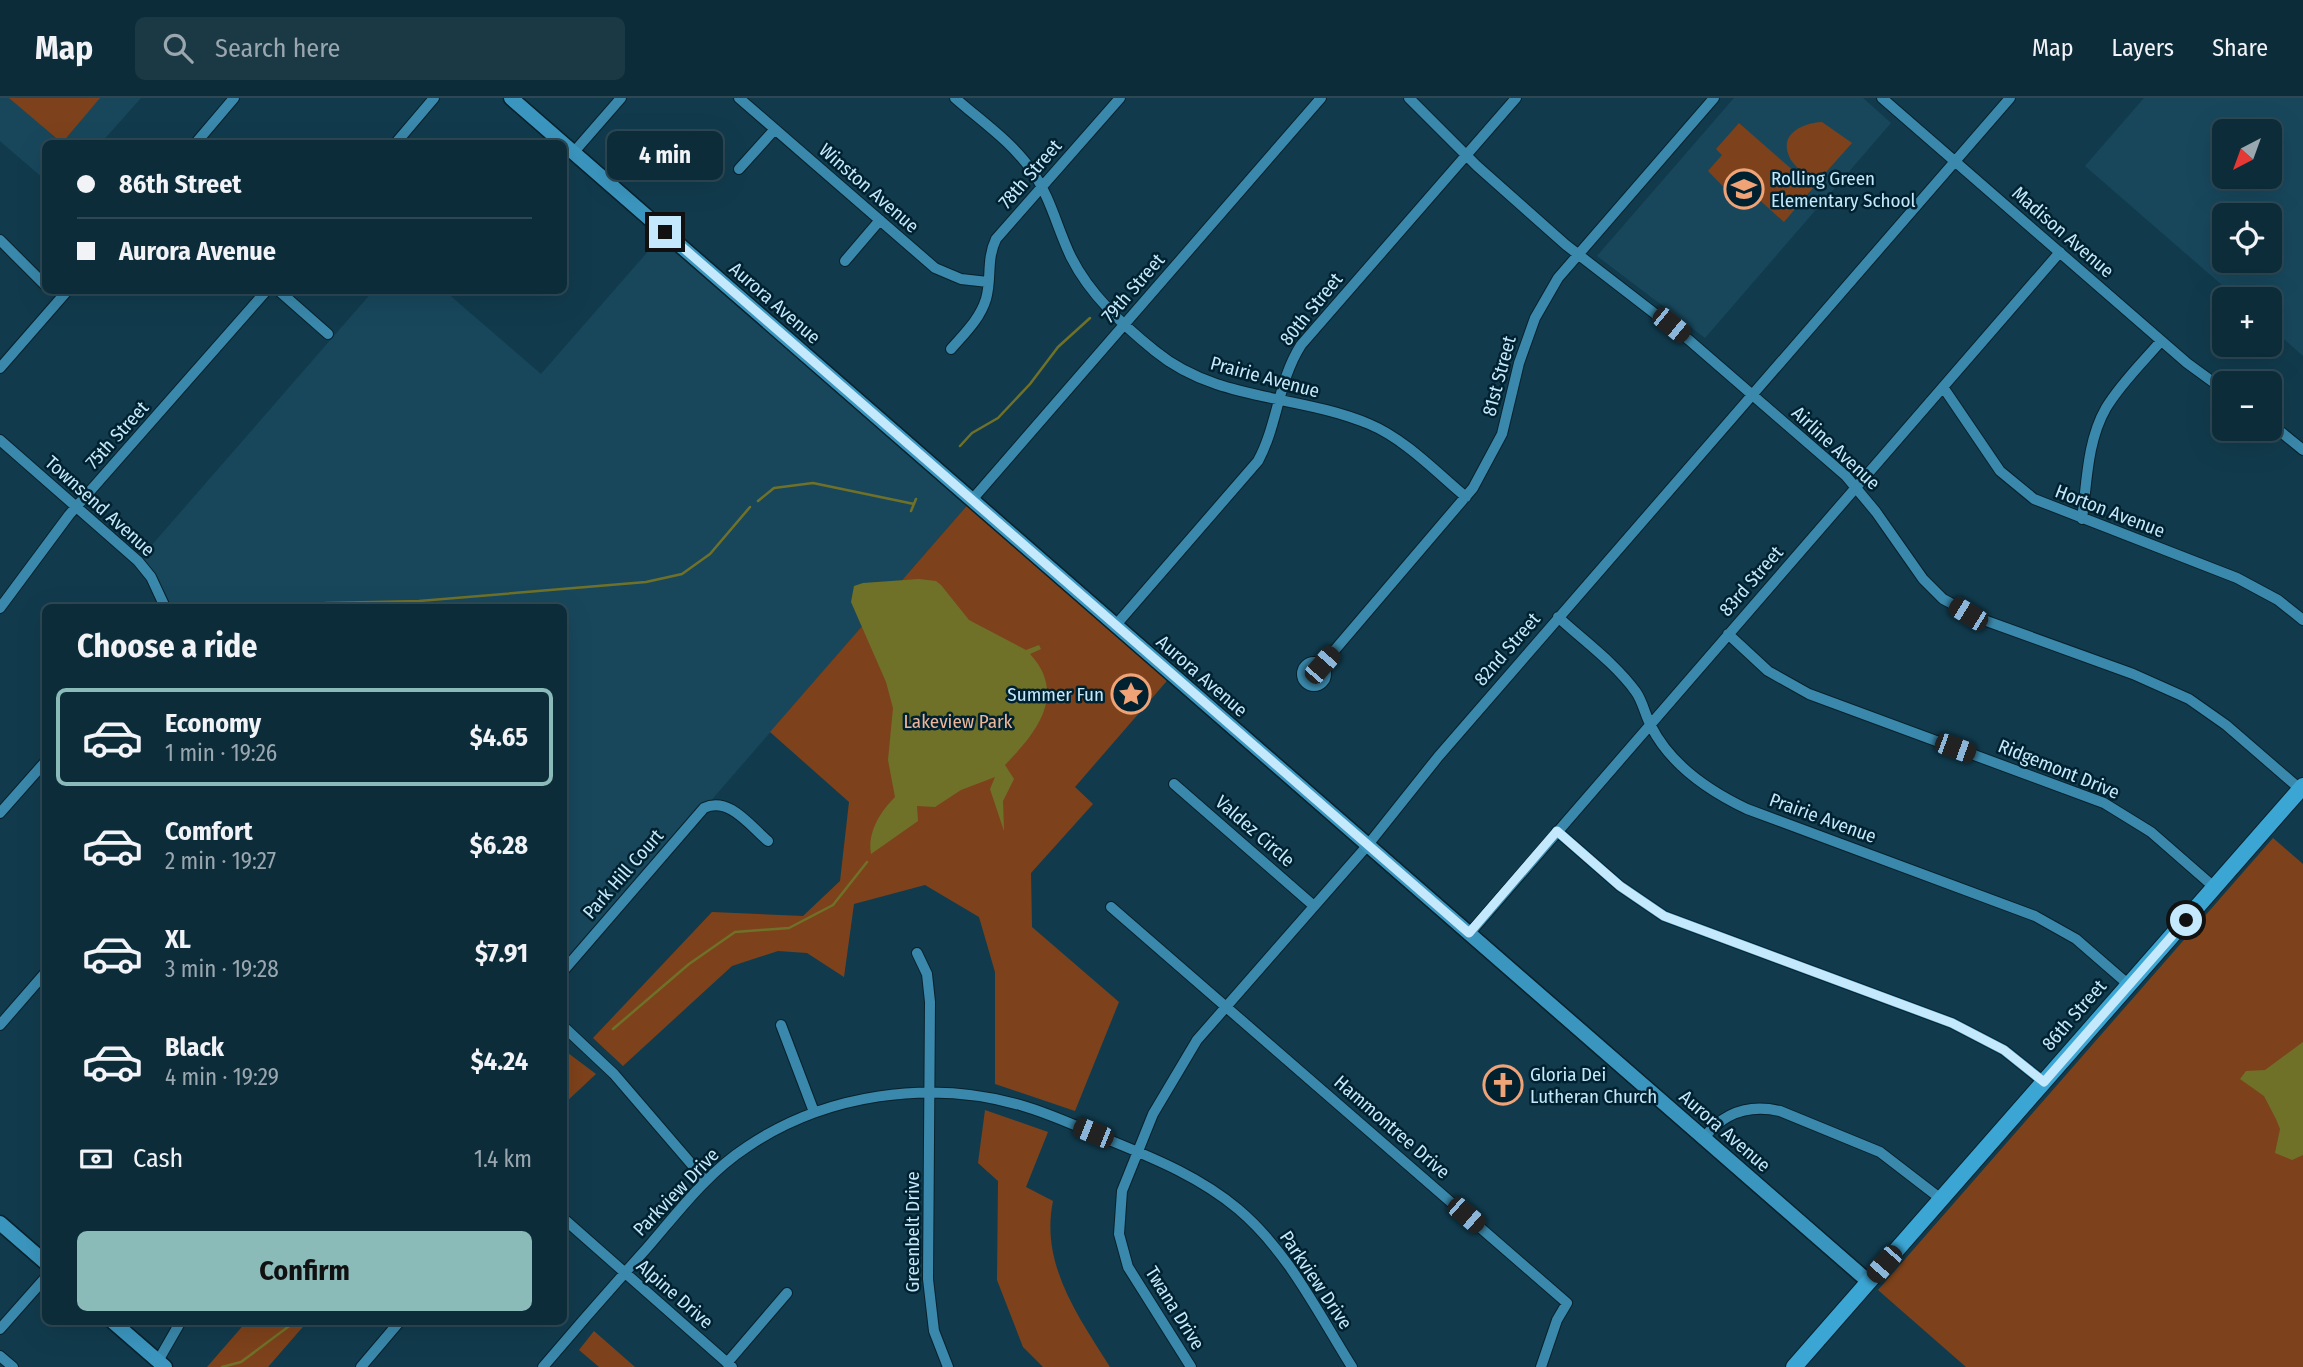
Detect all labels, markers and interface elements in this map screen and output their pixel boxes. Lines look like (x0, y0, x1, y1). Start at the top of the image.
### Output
search box (135, 17, 625, 80)
text: Map (35, 28, 93, 68)
icon: search (159, 29, 197, 67)
text: Search here (215, 33, 340, 64)
text: Map (2032, 34, 2074, 62)
text: Layers (2112, 34, 2174, 62)
text: Share (2212, 34, 2268, 62)
north arrow (2212, 119, 2282, 189)
map controls (2212, 119, 2282, 441)
callout: 4 min (607, 130, 723, 180)
street label: 78th Street (994, 134, 1067, 213)
street label: Winston Avenue (814, 138, 924, 238)
text: 4 min (639, 141, 691, 169)
place label: Rolling Green Elementary School (1771, 167, 1916, 212)
school or university icon: Rolling Green Elementary School (1723, 168, 1765, 210)
text: 86th Street (119, 169, 241, 200)
street label: Madison Avenue (2007, 182, 2119, 282)
button: locate (2212, 203, 2282, 273)
route end (649, 216, 681, 248)
text: Aurora Avenue (119, 236, 276, 267)
street label: 79th Street (1097, 248, 1170, 327)
street label: Aurora Avenue (725, 257, 825, 349)
street label: 80th Street (1275, 267, 1348, 350)
button: + (2212, 287, 2282, 357)
car (1649, 304, 1694, 346)
street label: 81st Street (1477, 333, 1521, 419)
street label: Prairie Avenue (1208, 351, 1322, 403)
button: − (2212, 371, 2282, 441)
street label: 75th Street (81, 396, 154, 474)
street label: Airline Avenue (1787, 401, 1885, 495)
street label: Townsend Avenue (40, 451, 160, 561)
street label: Horton Avenue (2052, 480, 2168, 542)
street label: 83rd Street (1714, 541, 1788, 621)
car (1945, 594, 1992, 634)
street label: 82nd Street (1469, 607, 1545, 690)
text: Choose a ride (77, 627, 258, 665)
street label: Aurora Avenue (1152, 630, 1252, 722)
car (1301, 642, 1344, 688)
place icon: Summer Fun (1110, 673, 1152, 715)
place label: Summer Fun (1007, 683, 1104, 706)
icon: car (81, 706, 144, 769)
text: Economy (165, 708, 261, 739)
park label: Lakeview Park (904, 710, 1013, 733)
text: $4.65 (470, 722, 528, 753)
car (1932, 731, 1979, 765)
street label: Ridgemont Drive (1995, 734, 2123, 804)
text: 1 min · 19:26 (165, 739, 277, 767)
street label: Prairie Avenue (1766, 788, 1880, 848)
street label: Valdez Circle (1211, 790, 1299, 872)
icon: car (81, 814, 144, 877)
text: Comfort (165, 816, 253, 847)
street label: Park Hill Court (578, 824, 669, 923)
text: $6.28 (470, 830, 528, 861)
text: 2 min · 19:27 (165, 847, 276, 875)
route start (2170, 904, 2202, 936)
icon: car (81, 922, 144, 985)
text: XL (165, 924, 191, 955)
text: $7.91 (475, 938, 528, 969)
text: 3 min · 19:28 (165, 955, 279, 983)
street label: 86th Street (2037, 974, 2112, 1055)
icon: car (81, 1030, 144, 1093)
text: Black (165, 1032, 224, 1063)
text: $4.24 (471, 1046, 528, 1077)
text: 4 min · 19:29 (165, 1063, 279, 1091)
place label: Gloria Dei Lutheran Church (1530, 1063, 1657, 1108)
church icon: Gloria Dei Lutheran Church (1482, 1064, 1524, 1106)
street label: Hammontree Drive (1329, 1070, 1455, 1184)
street label: Aurora Avenue (1675, 1085, 1775, 1177)
car (1070, 1115, 1117, 1151)
icon: cash (77, 1140, 115, 1178)
text: Cash (133, 1143, 183, 1174)
street label: Parkview Drive (628, 1143, 724, 1241)
text: 1.4 km (474, 1145, 532, 1173)
street label: Greenbelt Drive (901, 1171, 924, 1293)
car (1444, 1193, 1489, 1237)
street label: Parkview Drive (1275, 1227, 1357, 1333)
button: Confirm (77, 1231, 532, 1311)
car (1863, 1241, 1906, 1287)
street label: Alpine Drive (632, 1254, 718, 1334)
street label: Twana Drive (1140, 1262, 1210, 1354)

